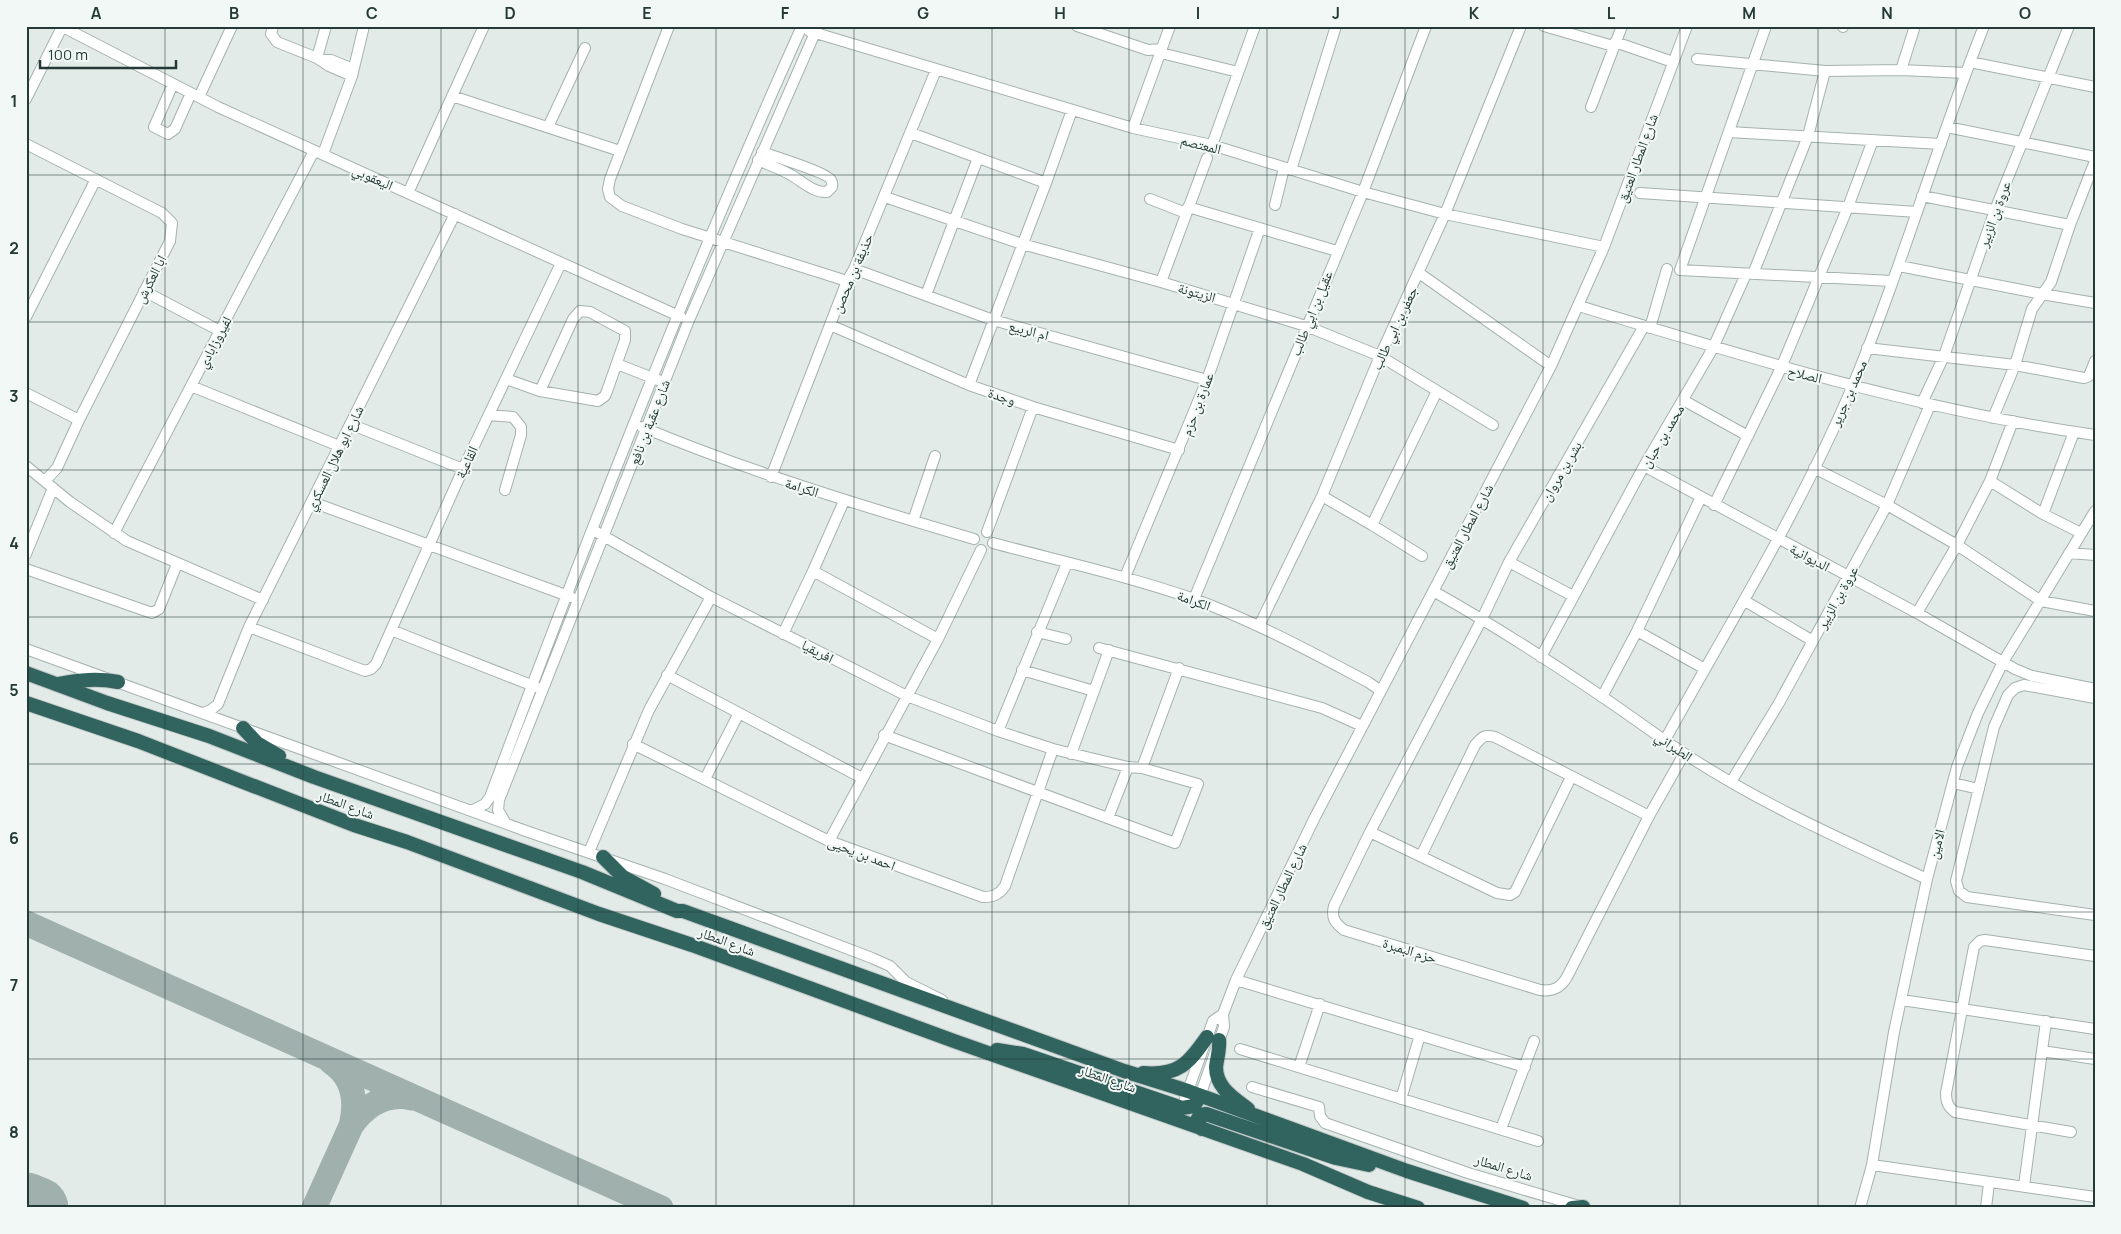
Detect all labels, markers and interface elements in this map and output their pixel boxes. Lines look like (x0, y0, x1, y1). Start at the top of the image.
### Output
text: A (91, 2, 102, 24)
text: B (229, 2, 239, 24)
text: C (366, 2, 378, 24)
text: D (504, 2, 516, 24)
text: E (642, 2, 652, 24)
text: F (781, 2, 790, 24)
text: G (917, 2, 929, 24)
text: H (1054, 2, 1066, 24)
text: I (1196, 2, 1200, 24)
text: J (1332, 2, 1340, 24)
text: K (1469, 2, 1480, 24)
text: L (1607, 2, 1616, 24)
text: M (1742, 2, 1756, 24)
text: N (1881, 2, 1893, 24)
text: O (2019, 2, 2031, 24)
scale bar (40, 38, 176, 70)
text: 100 m (48, 44, 88, 65)
text: 1 (10, 90, 18, 112)
street label: شارع المطار العتيق (1612, 111, 1663, 205)
street label: المعتصم (1178, 130, 1223, 159)
street label: اليعقوبي (349, 160, 396, 197)
street label: عروة بن الزبير (1973, 178, 2015, 251)
street label: حذيفة بن محصن (827, 230, 877, 316)
text: 2 (9, 237, 19, 259)
street label: ابا العكرش (130, 252, 170, 306)
street label: عقيل بن ابي طالب (1285, 268, 1339, 359)
street label: الزيتونة (1176, 278, 1218, 306)
street label: جعفر بن ابي طالب (1366, 283, 1424, 374)
street label: لفيروزابادي (192, 313, 238, 372)
street label: ام الربيع (1007, 316, 1051, 345)
street label: محمد بن جرير (1825, 357, 1871, 430)
street label: الصلاح (1786, 361, 1824, 388)
street label: عمارة بن حزم (1176, 370, 1219, 439)
street label: شارع عقبة بن نافع (624, 377, 675, 468)
street label: وجدة (986, 382, 1018, 410)
text: 3 (9, 385, 19, 407)
street label: محمد بن حبان (1636, 401, 1688, 471)
street label: شارع ابو هلال العسكري (300, 402, 370, 515)
street label: بشر بن مروان (1536, 437, 1586, 505)
street label: القاعية (450, 443, 482, 481)
street label: الكرامة (783, 473, 821, 501)
street label: شارع المطار العتيق (1437, 480, 1498, 572)
text: 4 (9, 532, 19, 554)
street label: الديوانية (1787, 539, 1833, 575)
street label: عروة بن الزبير (1811, 562, 1862, 633)
street label: الكرامة (1175, 585, 1213, 615)
street label: افريقيا (799, 635, 837, 667)
text: 5 (9, 679, 19, 701)
street label: الطبراني (1650, 726, 1697, 768)
street label: شارع المطار (314, 785, 377, 824)
text: 6 (9, 827, 19, 849)
street label: الامين (1923, 827, 1949, 861)
street label: احمد بن يحيى (825, 831, 899, 875)
street label: شارع المطار العتيق (1253, 840, 1312, 932)
street label: شارع المطار (695, 922, 758, 961)
street label: حزم البمبرة (1380, 933, 1440, 968)
text: 7 (10, 974, 18, 996)
street label: شارع المطار (1076, 1059, 1139, 1098)
text: 8 (9, 1121, 19, 1143)
street label: شارع المطار (1472, 1149, 1535, 1186)

